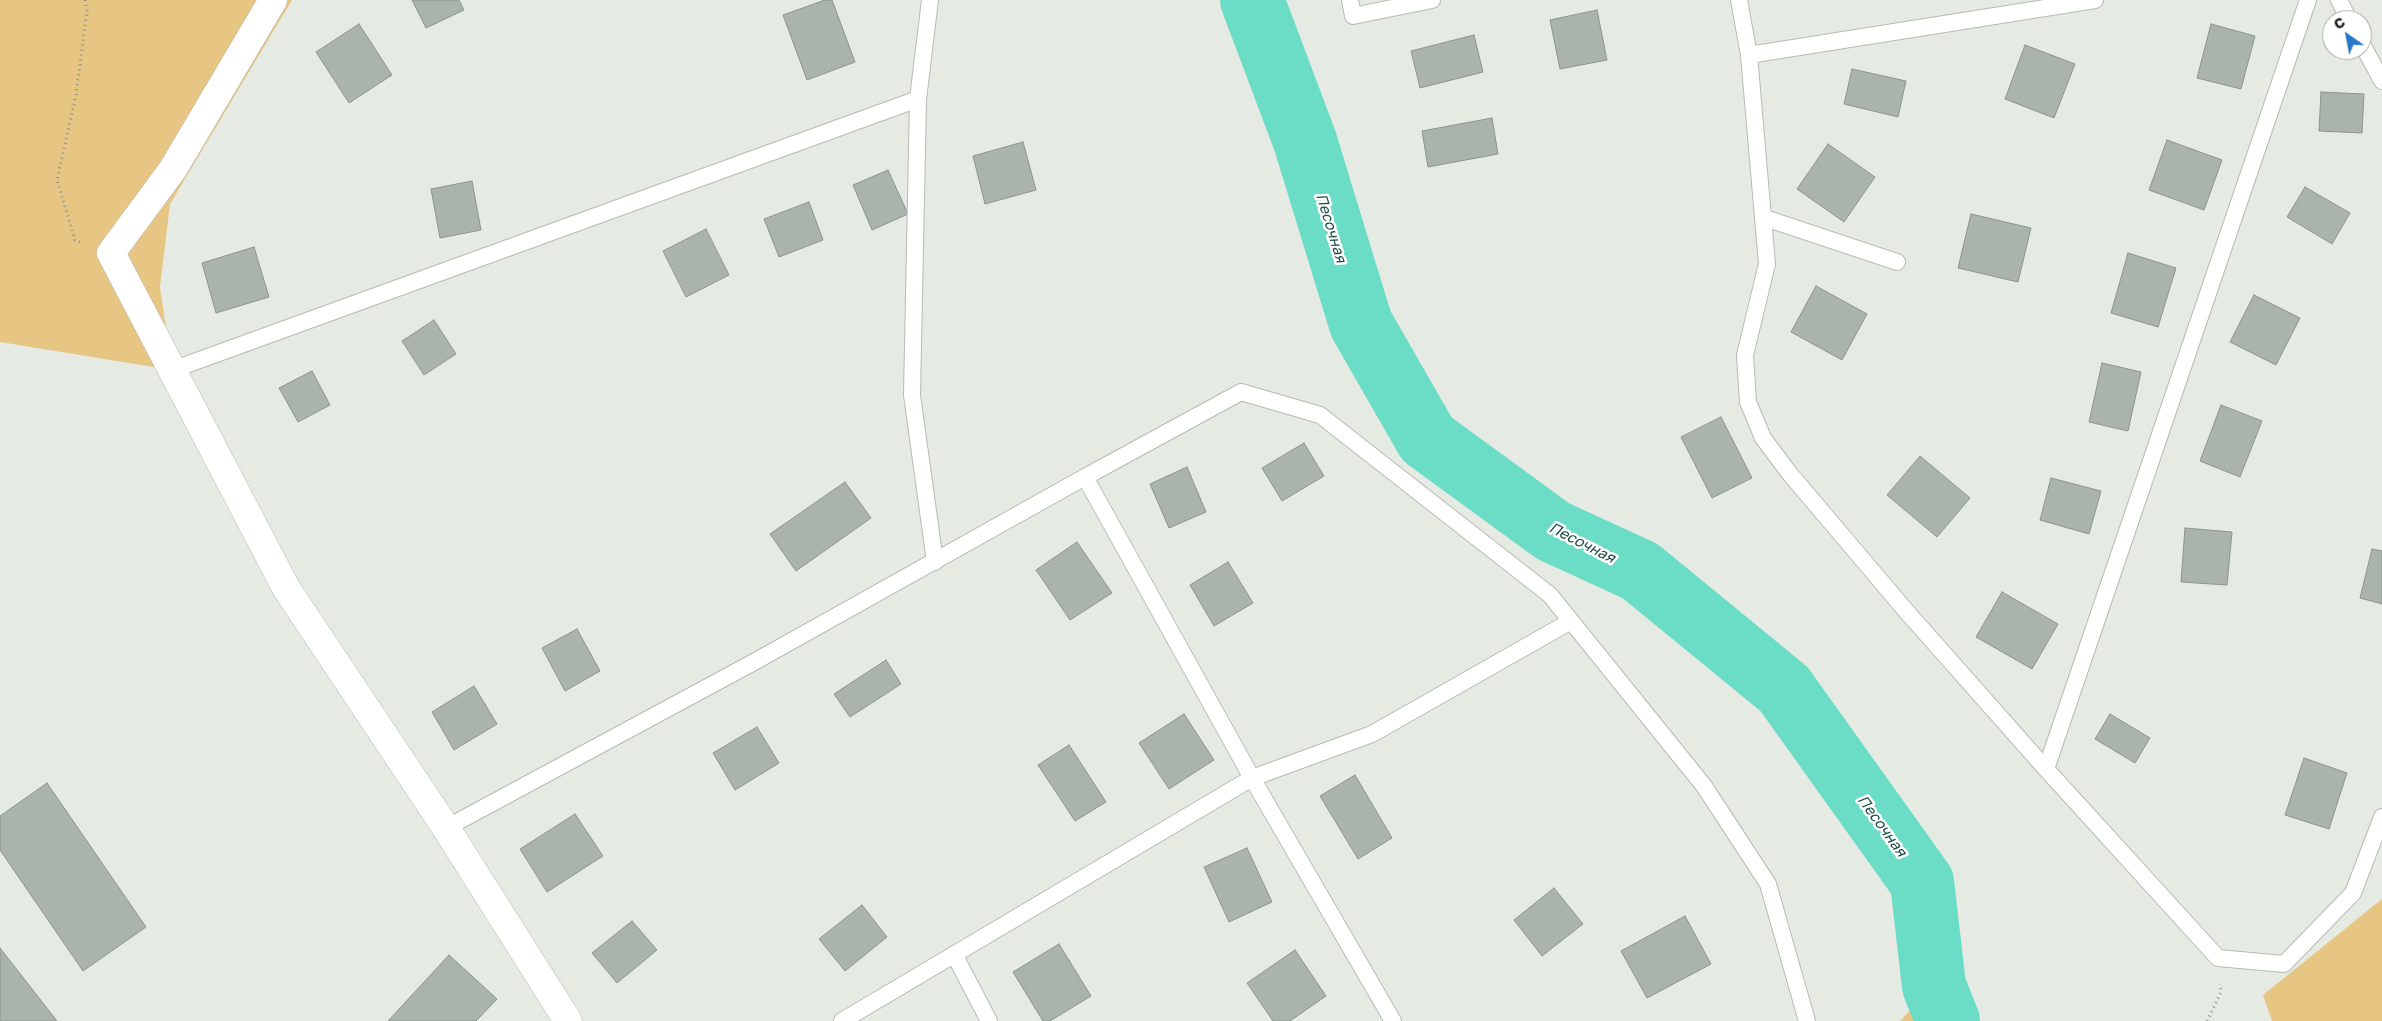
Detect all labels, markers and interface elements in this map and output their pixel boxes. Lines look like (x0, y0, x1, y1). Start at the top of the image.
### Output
north arrow (2322, 10, 2372, 60)
text: С (2330, 13, 2348, 33)
water label: Песочная (1312, 191, 1350, 265)
water label: Песочная (1546, 519, 1618, 567)
water label: Песочная (1854, 792, 1910, 860)

